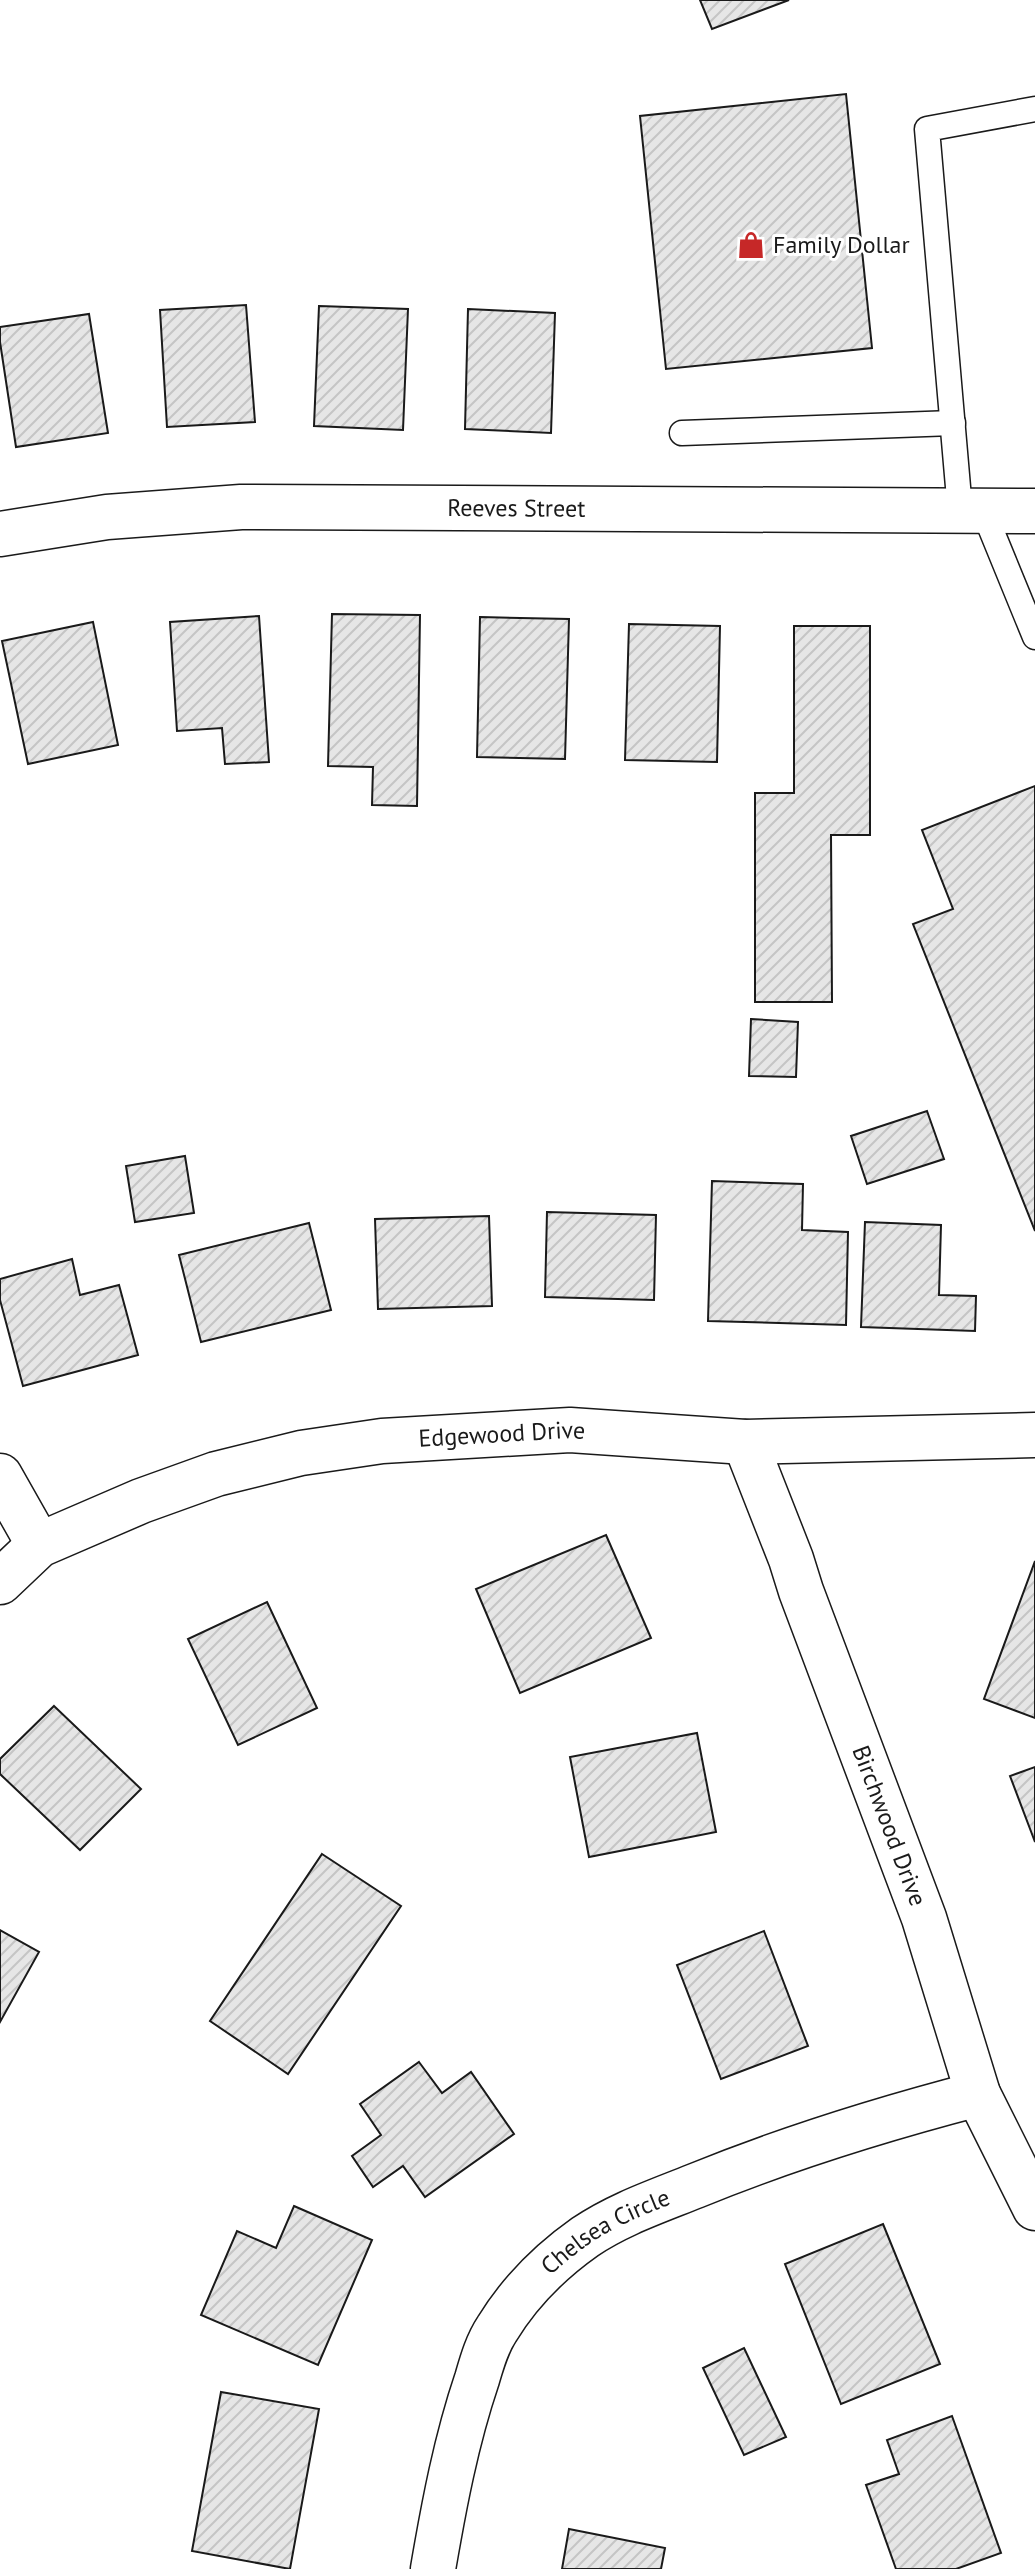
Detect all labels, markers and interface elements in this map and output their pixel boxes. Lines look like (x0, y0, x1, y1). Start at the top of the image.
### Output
place label: Family Dollar (773, 229, 910, 260)
shop icon: Family Dollar (736, 230, 766, 260)
street label: Reeves Street (447, 492, 585, 524)
street label: Edgewood Drive (418, 1414, 586, 1454)
street label: Birchwood Drive (846, 1741, 934, 1910)
street label: Chelsea Circle (534, 2181, 674, 2281)

